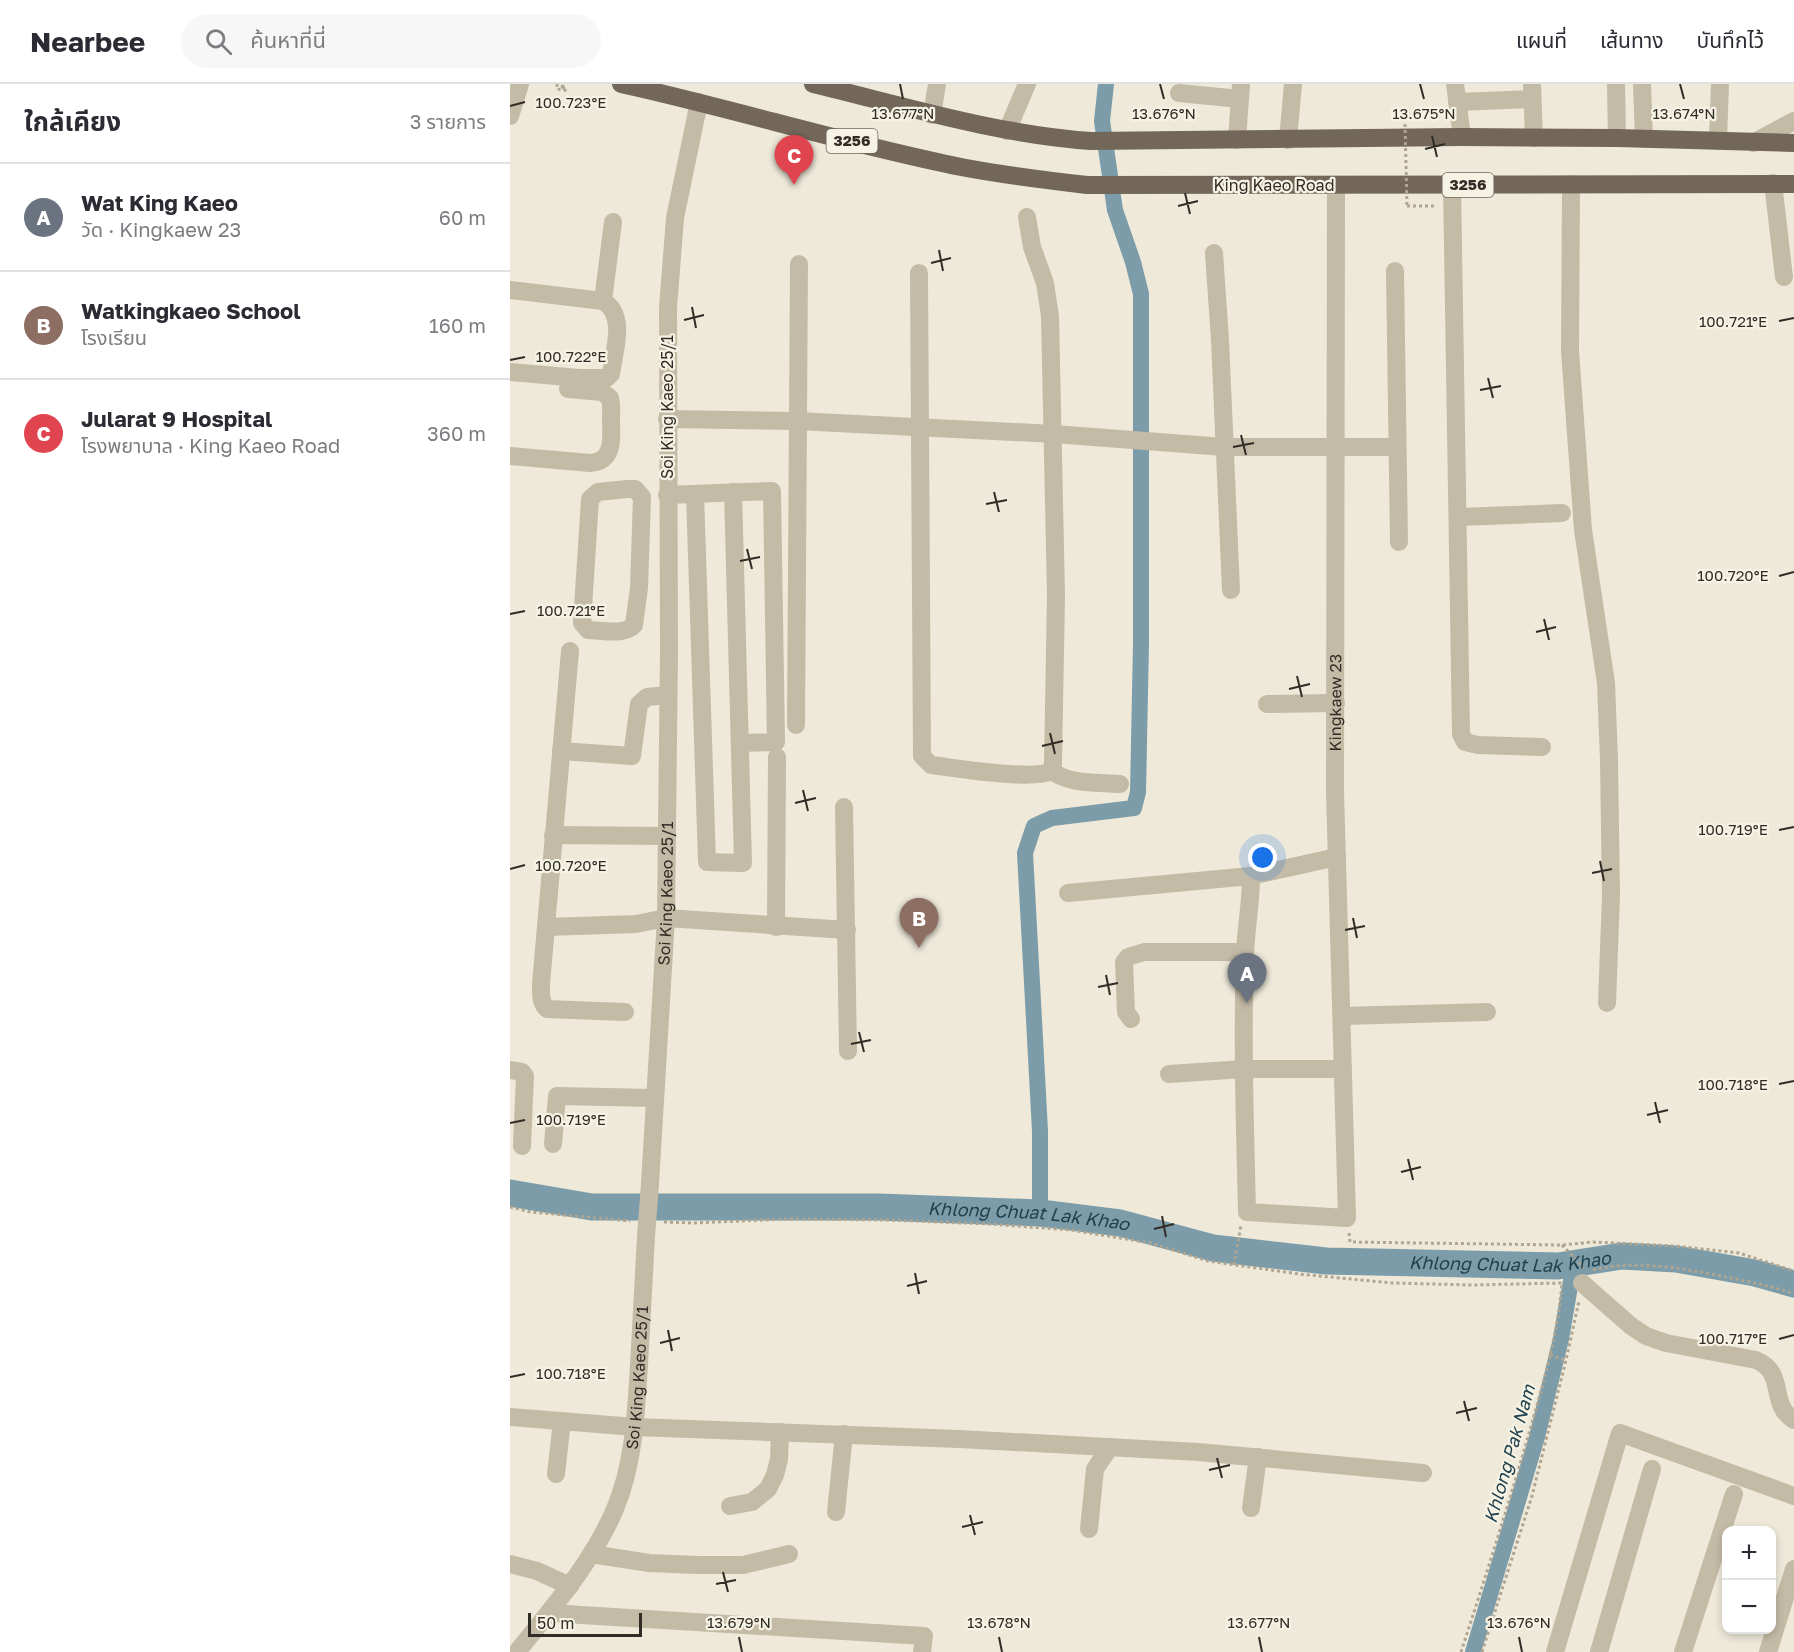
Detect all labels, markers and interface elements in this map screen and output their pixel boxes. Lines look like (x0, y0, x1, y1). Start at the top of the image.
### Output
search box (181, 14, 601, 68)
text: Nearbee (30, 25, 145, 58)
icon: search (202, 25, 235, 58)
text: ค้นหาที่นี่ (250, 26, 326, 53)
text: แผนที่ (1516, 27, 1567, 53)
text: เส้นทาง (1600, 27, 1664, 53)
text: บันทึกไว้ (1697, 27, 1764, 53)
text: 100.723°E (536, 93, 606, 111)
text: 13.677°N (872, 104, 934, 122)
text: 13.676°N (1132, 104, 1196, 122)
text: 13.675°N (1392, 104, 1456, 122)
text: 13.674°N (1652, 104, 1716, 122)
text: ใกล้เคียง (24, 106, 121, 137)
text: 3 รายการ (410, 109, 486, 133)
road number: 3256 (826, 129, 878, 153)
pin: C (774, 135, 814, 185)
road number: 3256 (1442, 173, 1494, 197)
street label: King Kaeo Road (1213, 175, 1335, 195)
text: Wat King Kaeo (81, 189, 238, 216)
text: A (36, 205, 51, 229)
text: 60 m (439, 205, 486, 229)
text: วัด · Kingkaew 23 (81, 217, 241, 241)
text: Watkingkaeo School (81, 297, 301, 324)
text: 100.721°E (1699, 312, 1767, 330)
text: B (36, 313, 51, 337)
text: 160 m (429, 313, 486, 337)
text: โรงเรียน (81, 325, 147, 349)
street label: Soi King Kaeo 25/1 (657, 335, 677, 479)
text: 100.722°E (536, 347, 606, 365)
text: Jularat 9 Hospital (81, 405, 272, 432)
text: C (36, 421, 51, 445)
text: 360 m (427, 421, 486, 445)
text: โรงพยาบาล · King Kaeo Road (81, 433, 340, 457)
text: 100.720°E (1697, 566, 1769, 584)
text: 100.721°E (537, 601, 605, 619)
street label: Kingkaew 23 (1325, 654, 1345, 752)
text: 100.719°E (1698, 820, 1768, 838)
street label: Soi King Kaeo 25/1 (653, 821, 677, 966)
your location (1248, 843, 1277, 872)
text: 100.720°E (535, 856, 607, 874)
pin: B (900, 898, 938, 948)
pin: A (1228, 954, 1266, 1003)
text: 100.718°E (1698, 1075, 1768, 1093)
text: 100.719°E (536, 1110, 606, 1128)
water label: Khlong Chuat Lak Khao (927, 1197, 1133, 1235)
water label: Khlong Chuat Lak Khao (1409, 1246, 1613, 1276)
street label: Soi King Kaeo 25/1 (621, 1305, 652, 1451)
text: 100.717°E (1699, 1329, 1767, 1347)
text: 100.718°E (536, 1364, 606, 1382)
water label: Khlong Pak Nam (1479, 1381, 1540, 1525)
map controls (1722, 1526, 1776, 1634)
button: + (1722, 1526, 1776, 1580)
button: − (1722, 1580, 1776, 1634)
scale bar (528, 1610, 642, 1638)
text: 50 m (537, 1613, 574, 1633)
text: 13.679°N (707, 1613, 771, 1631)
text: 13.678°N (967, 1613, 1031, 1631)
text: 13.677°N (1228, 1613, 1290, 1631)
text: 13.676°N (1487, 1613, 1551, 1631)

